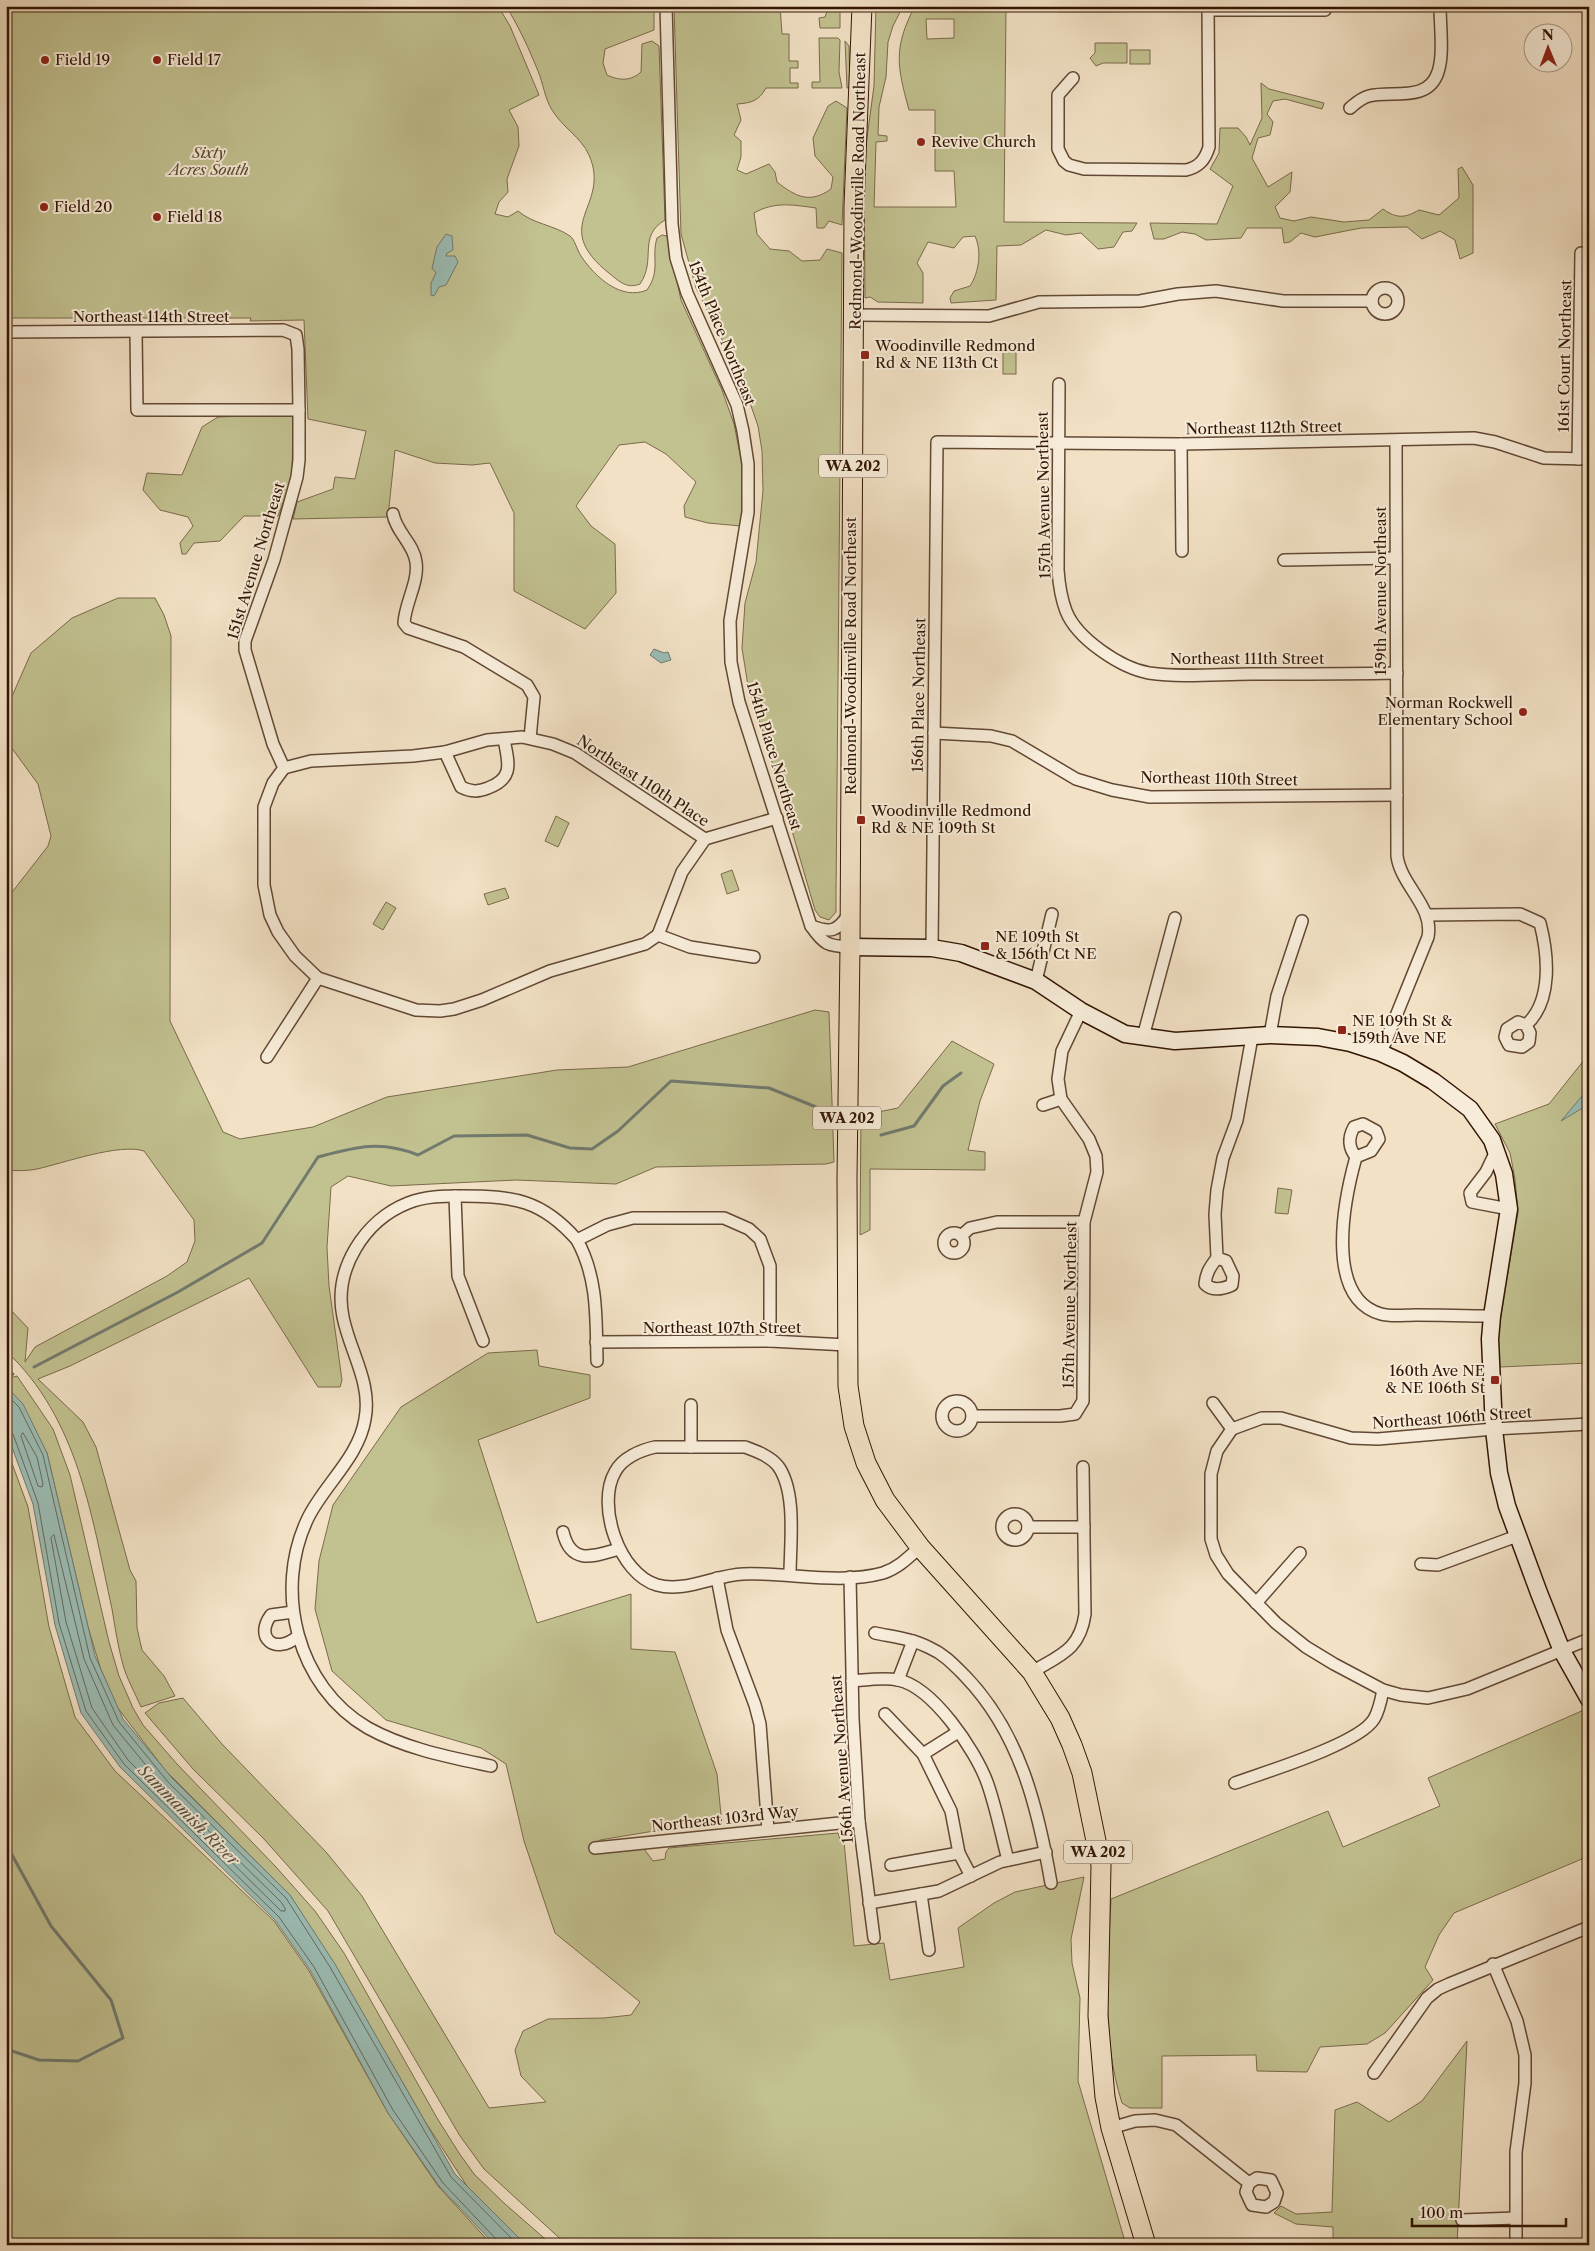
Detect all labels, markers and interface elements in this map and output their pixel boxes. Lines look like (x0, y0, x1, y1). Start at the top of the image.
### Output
north arrow (1522, 22, 1572, 72)
text: N (1542, 26, 1554, 44)
place label: Field 19 (55, 50, 110, 69)
place label: Field 17 (167, 50, 222, 69)
street label: Redmond-Woodinville Road Northeast (846, 51, 869, 330)
marker: Field 19 (39, 54, 51, 66)
marker: Field 17 (151, 54, 163, 66)
place label: Revive Church (931, 132, 1037, 151)
marker: Revive Church (915, 136, 927, 148)
park label: Sixty Acres South (167, 143, 249, 179)
place label: Field 20 (54, 197, 112, 216)
marker: Field 20 (38, 201, 50, 213)
place label: Field 18 (167, 207, 223, 226)
marker: Field 18 (151, 211, 163, 223)
street label: 154th Place Northeast (685, 258, 760, 409)
street label: 161st Court Northeast (1554, 279, 1575, 433)
street label: Northeast 114th Street (73, 307, 230, 326)
place label: Woodinville Redmond Rd & NE 113th Ct (874, 336, 1035, 372)
marker: Woodinville Redmond Rd & NE 113th Ct (859, 349, 871, 361)
street label: 157th Avenue Northeast (1033, 410, 1054, 579)
street label: Northeast 112th Street (1185, 417, 1343, 438)
road number: WA 202 (819, 454, 887, 478)
street label: 151st Avenue Northeast (223, 479, 289, 642)
street label: 159th Avenue Northeast (1371, 506, 1390, 675)
street label: Redmond-Woodinville Road Northeast (841, 516, 860, 795)
street label: 156th Place Northeast (908, 617, 929, 773)
street label: Northeast 111th Street (1170, 649, 1325, 668)
street label: 154th Place Northeast (743, 679, 806, 833)
place label: Norman Rockwell Elementary School (1378, 693, 1514, 729)
marker: Norman Rockwell Elementary School (1517, 706, 1529, 718)
street label: Northeast 110th Place (574, 731, 713, 830)
street label: Northeast 110th Street (1140, 768, 1299, 789)
place label: Woodinville Redmond Rd & NE 109th St (870, 801, 1031, 837)
marker: Woodinville Redmond Rd & NE 109th St (855, 814, 867, 826)
place label: NE 109th St & 156th Ct NE (995, 927, 1097, 963)
marker: NE 109th St & 156th Ct NE (979, 940, 991, 952)
place label: NE 109th St & 159th Ave NE (1352, 1011, 1452, 1047)
marker: NE 109th St & 159th Ave NE (1336, 1024, 1348, 1036)
road number: WA 202 (813, 1106, 881, 1130)
street label: 157th Avenue Northeast (1059, 1220, 1080, 1389)
street label: Northeast 107th Street (643, 1318, 802, 1337)
place label: 160th Ave NE & NE 106th St (1385, 1361, 1486, 1397)
marker: 160th Ave NE & NE 106th St (1489, 1374, 1501, 1386)
street label: Northeast 106th Street (1371, 1402, 1533, 1433)
street label: 156th Avenue Northeast (826, 1673, 857, 1844)
water label: Sammamish River (134, 1760, 245, 1871)
street label: Northeast 103rd Way (650, 1801, 800, 1836)
road number: WA 202 (1064, 1840, 1132, 1864)
scale bar (1412, 2196, 1566, 2228)
text: 100 m (1420, 2203, 1463, 2222)

